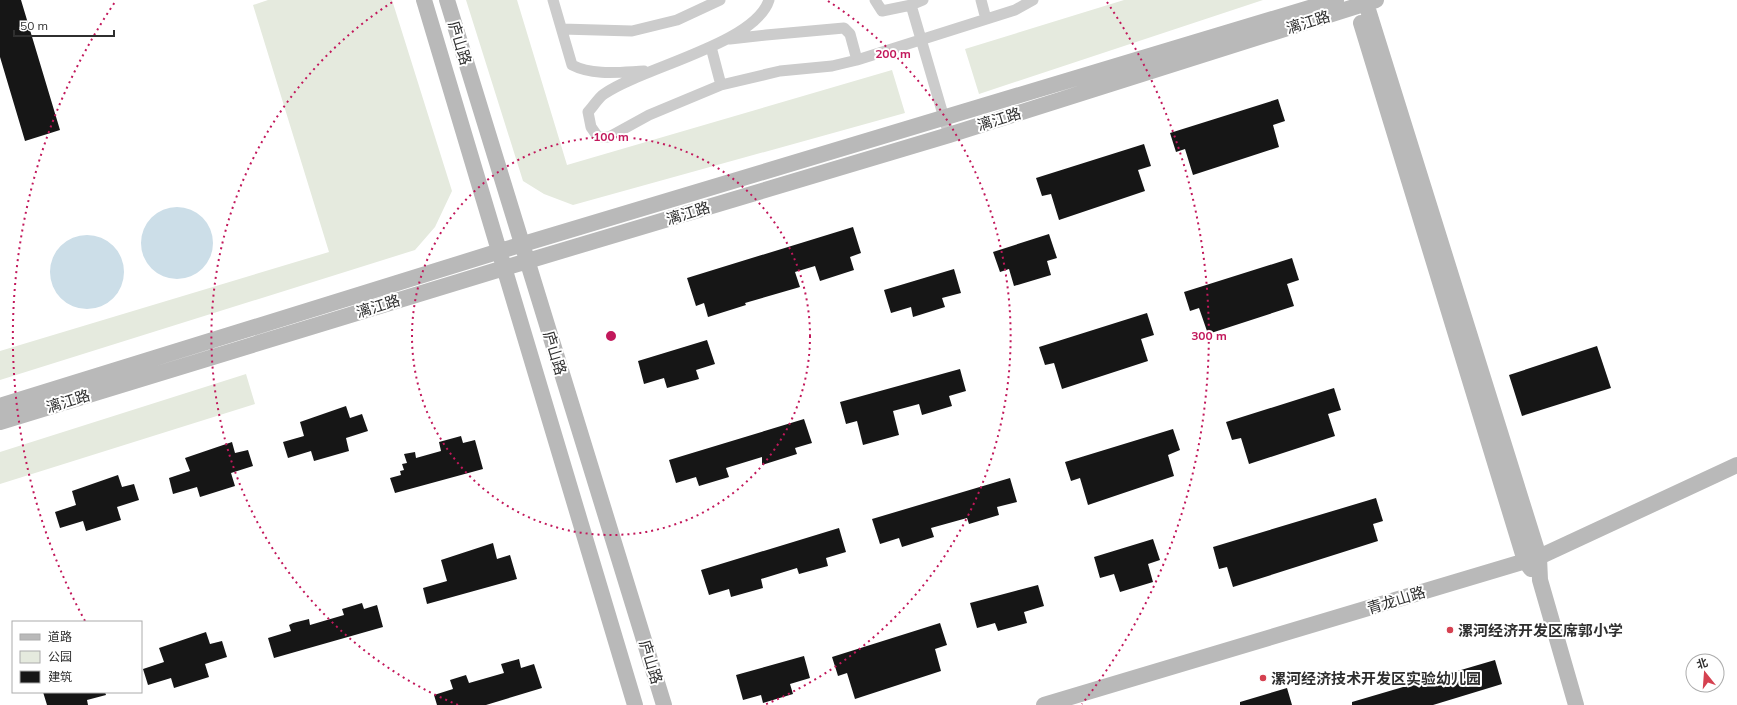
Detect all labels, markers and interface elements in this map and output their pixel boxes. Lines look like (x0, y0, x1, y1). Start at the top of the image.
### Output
street label: 漓江路 (1284, 6, 1332, 38)
scale bar (14, 12, 114, 38)
text: 50 m (20, 18, 48, 33)
street label: 庐山路 (444, 19, 476, 67)
text: 200 m (875, 46, 911, 61)
street label: 漓江路 (975, 103, 1023, 135)
text: 100 m (593, 129, 629, 144)
street label: 漓江路 (664, 197, 712, 229)
street label: 漓江路 (354, 290, 402, 322)
text: 300 m (1191, 328, 1227, 343)
street label: 庐山路 (539, 329, 571, 377)
centre of rings (604, 329, 618, 343)
street label: 漓江路 (44, 385, 92, 417)
street label: 青龙山路 (1365, 582, 1427, 618)
legend (12, 621, 142, 693)
place label: 漯河经济开发区席郭小学 (1458, 621, 1623, 640)
marker: 漯河经济开发区席郭小学 (1445, 625, 1455, 635)
text: 道路 (48, 629, 72, 644)
street label: 庐山路 (635, 638, 667, 686)
text: 公园 (48, 649, 72, 664)
north arrow (1685, 653, 1725, 693)
text: 北 (1695, 655, 1709, 672)
text: 建筑 (48, 669, 72, 684)
place label: 漯河经济技术开发区实验幼儿园 (1271, 669, 1481, 688)
marker: 漯河经济技术开发区实验幼儿园 (1258, 673, 1268, 683)

